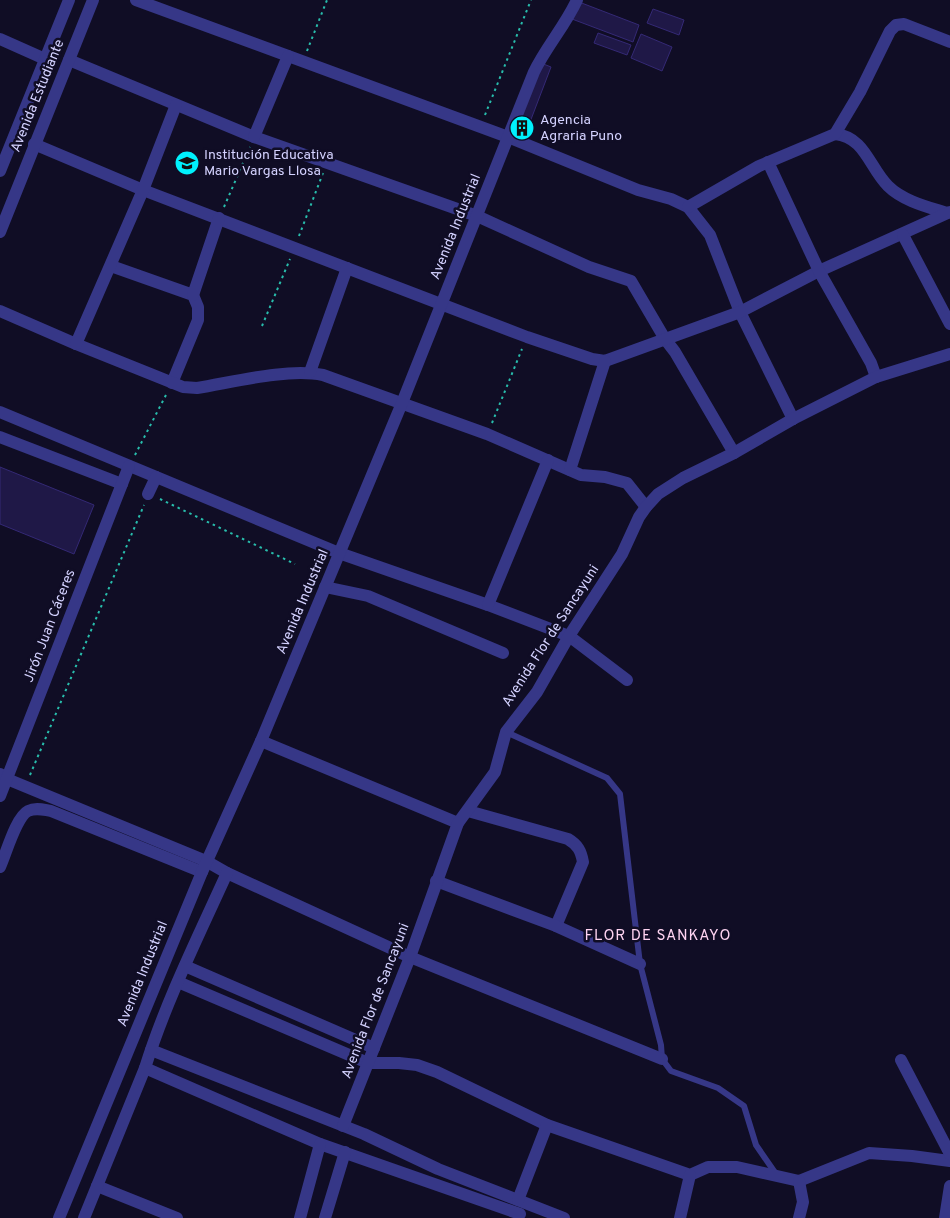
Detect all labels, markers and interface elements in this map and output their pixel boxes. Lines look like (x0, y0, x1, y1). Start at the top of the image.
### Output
street label: Avenida Estudiante (8, 37, 68, 155)
place label: Agencia Agraria Puno (540, 112, 622, 145)
building icon: Agencia Agraria Puno (509, 115, 535, 141)
place label: Institución Educativa Mario Vargas Llosa (204, 147, 334, 180)
school or university icon: Institución Educativa Mario Vargas Llosa (174, 150, 200, 176)
street label: Avenida Industrial (427, 172, 485, 282)
street label: Avenida Industrial (273, 547, 333, 657)
street label: Avenida Flor de Sancayuni (499, 562, 603, 710)
street label: Jirón Juan Cáceres (21, 567, 79, 685)
street label: Avenida Industrial (114, 919, 172, 1029)
street label: Avenida Flor de Sancayuni (338, 921, 414, 1081)
district label: FLOR DE SANKAYO (585, 927, 731, 946)

